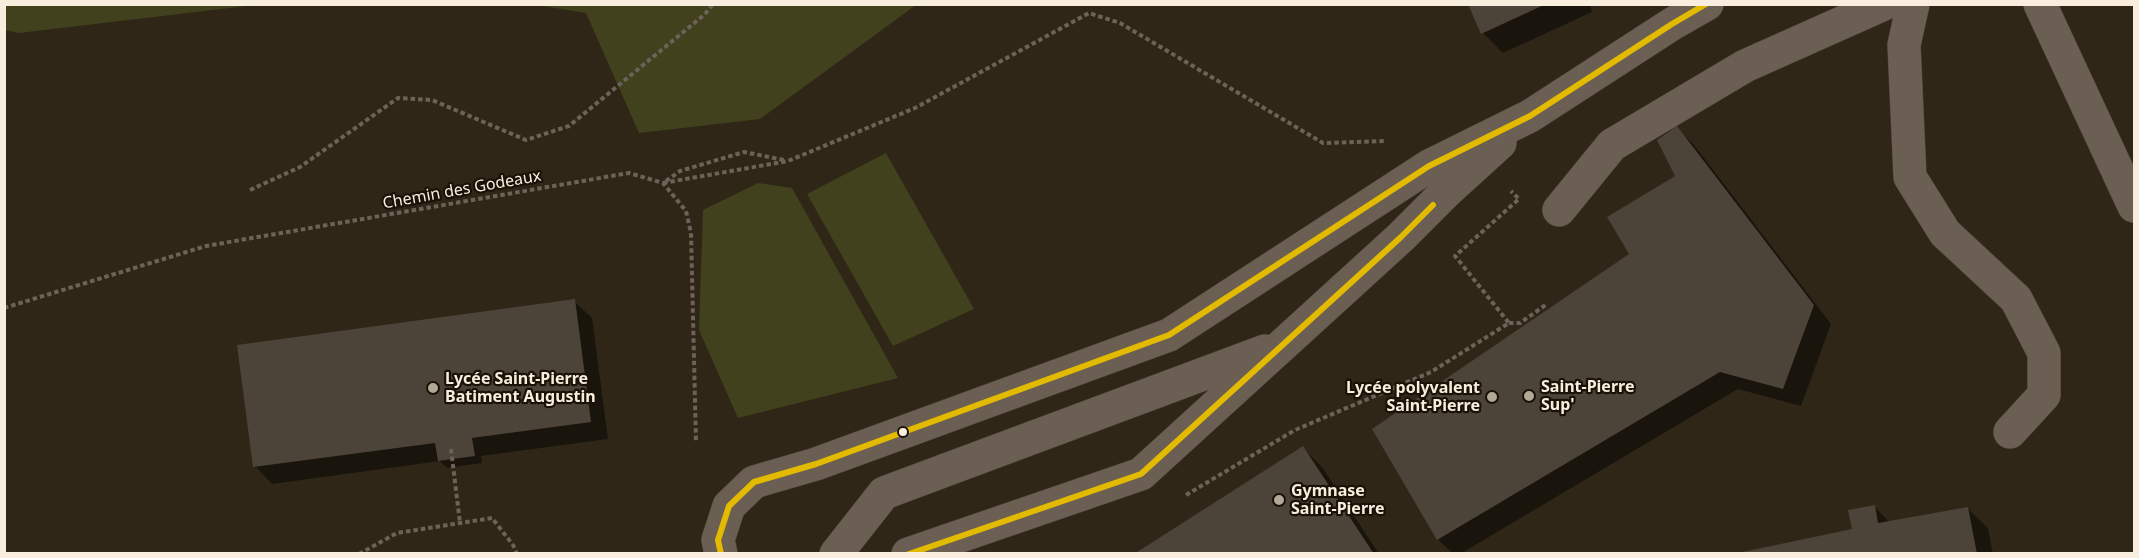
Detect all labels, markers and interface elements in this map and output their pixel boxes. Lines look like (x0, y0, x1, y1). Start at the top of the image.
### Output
street label: Chemin des Godeaux (381, 167, 543, 213)
place label: Lycée Saint-Pierre Batiment Augustin (445, 369, 596, 407)
place label: Saint-Pierre Sup' (1541, 377, 1634, 415)
place label: Lycée polyvalent Saint-Pierre (1346, 378, 1480, 416)
marker: Lycée Saint-Pierre Batiment Augustin (426, 381, 440, 395)
marker: Saint-Pierre Sup' (1522, 389, 1536, 403)
marker: Lycée polyvalent Saint-Pierre (1485, 390, 1499, 404)
unlabelled marker (897, 426, 909, 438)
place label: Gymnase Saint-Pierre (1291, 481, 1384, 519)
marker: Gymnase Saint-Pierre (1272, 493, 1286, 507)

